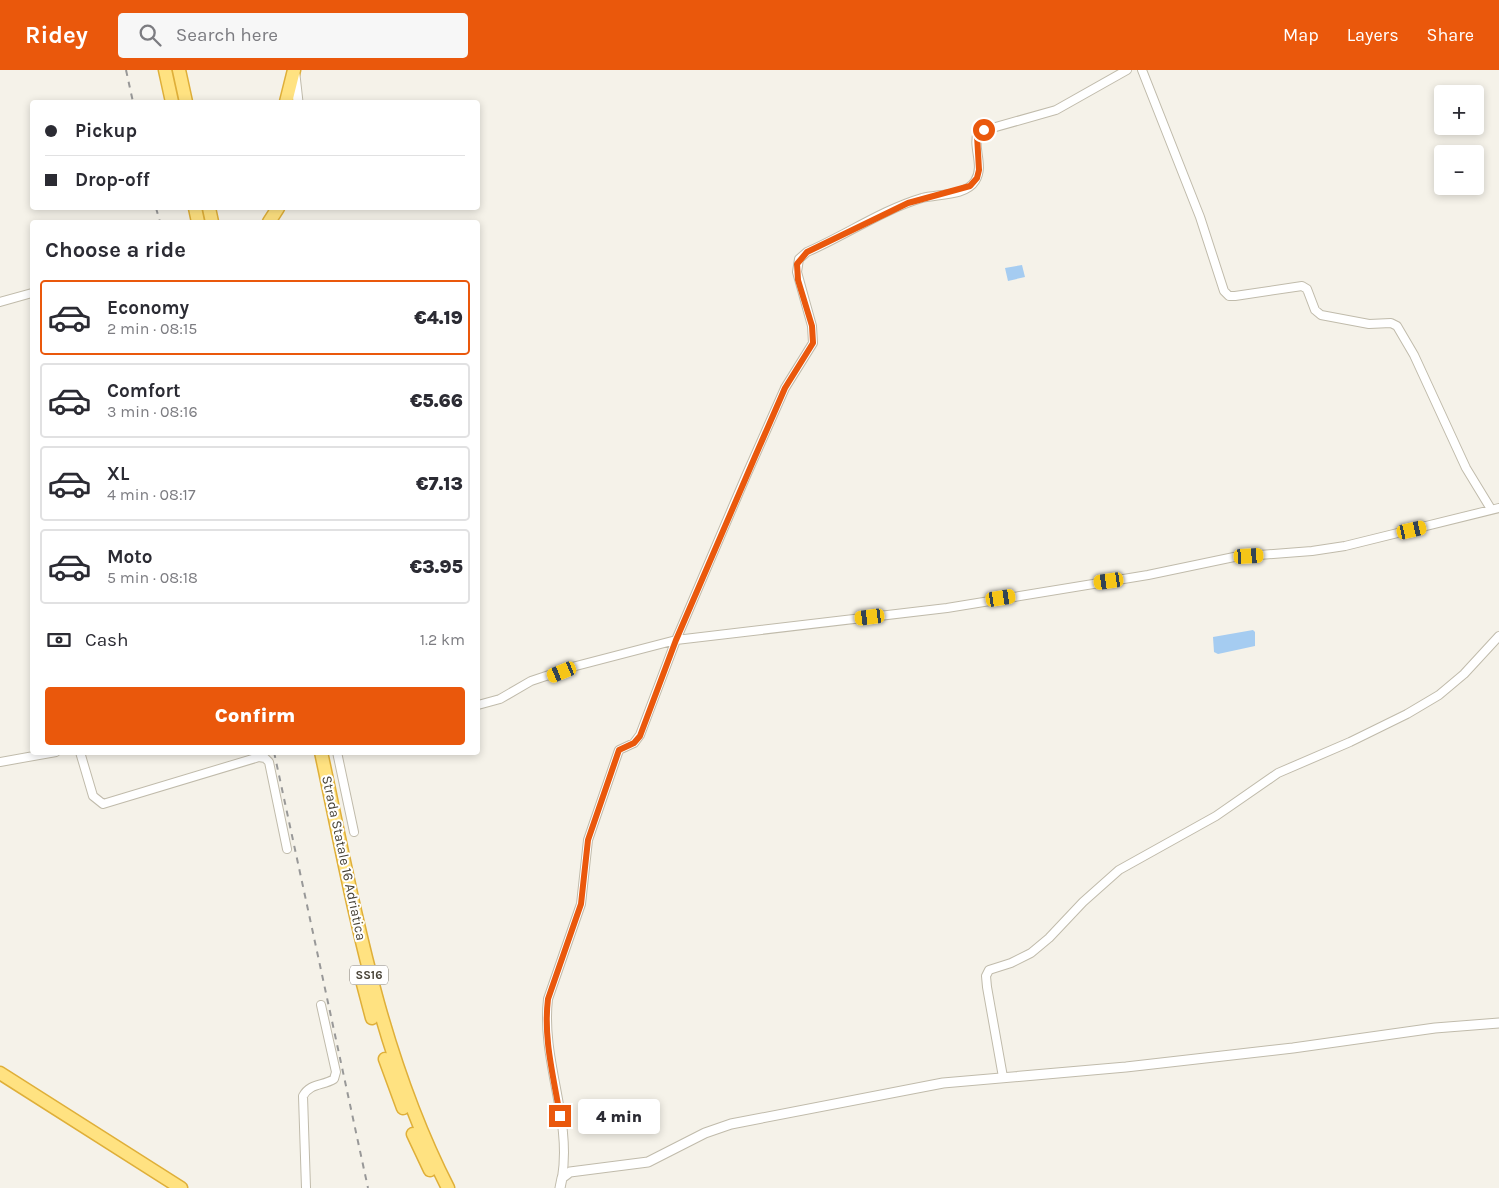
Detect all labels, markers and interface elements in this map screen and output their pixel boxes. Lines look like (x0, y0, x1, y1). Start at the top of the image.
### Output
search box (118, 13, 468, 58)
text: Ridey (25, 21, 88, 49)
icon: search (136, 21, 164, 49)
text: Search here (176, 24, 278, 46)
text: Map (1283, 24, 1319, 46)
text: Layers (1347, 24, 1399, 46)
text: Share (1427, 24, 1474, 46)
map controls (1434, 85, 1484, 195)
button: + (1434, 85, 1484, 135)
route start (973, 119, 995, 141)
text: Pickup (75, 120, 137, 142)
button: − (1434, 145, 1484, 195)
text: Drop-off (75, 169, 150, 191)
text: Choose a ride (45, 237, 186, 263)
icon: car (47, 295, 92, 340)
text: Economy (107, 297, 189, 319)
text: €4.19 (414, 307, 463, 329)
text: 2 min · 08:15 (107, 319, 197, 338)
icon: car (47, 378, 92, 423)
text: Comfort (107, 380, 181, 402)
text: €5.66 (410, 390, 463, 412)
text: 3 min · 08:16 (107, 402, 198, 421)
icon: car (47, 461, 92, 506)
text: XL (107, 463, 129, 485)
text: €7.13 (416, 473, 463, 495)
text: 4 min · 08:17 (107, 485, 195, 504)
car (1395, 519, 1428, 541)
icon: car (47, 544, 92, 589)
text: Moto (107, 546, 153, 568)
car (1233, 548, 1264, 564)
text: €3.95 (410, 556, 463, 578)
text: 5 min · 08:18 (107, 568, 198, 587)
car (1093, 571, 1124, 591)
car (985, 588, 1016, 608)
car (854, 608, 885, 626)
icon: cash (45, 626, 73, 654)
text: Cash (85, 629, 129, 651)
text: 1.2 km (420, 630, 465, 649)
car (545, 659, 578, 685)
button: Confirm (45, 687, 465, 745)
street label: Strada Statale 16 Adriatica (318, 774, 370, 942)
road number: SS16 (350, 966, 388, 984)
callout: 4 min (578, 1098, 660, 1134)
route end (549, 1105, 571, 1127)
text: 4 min (596, 1107, 642, 1126)

